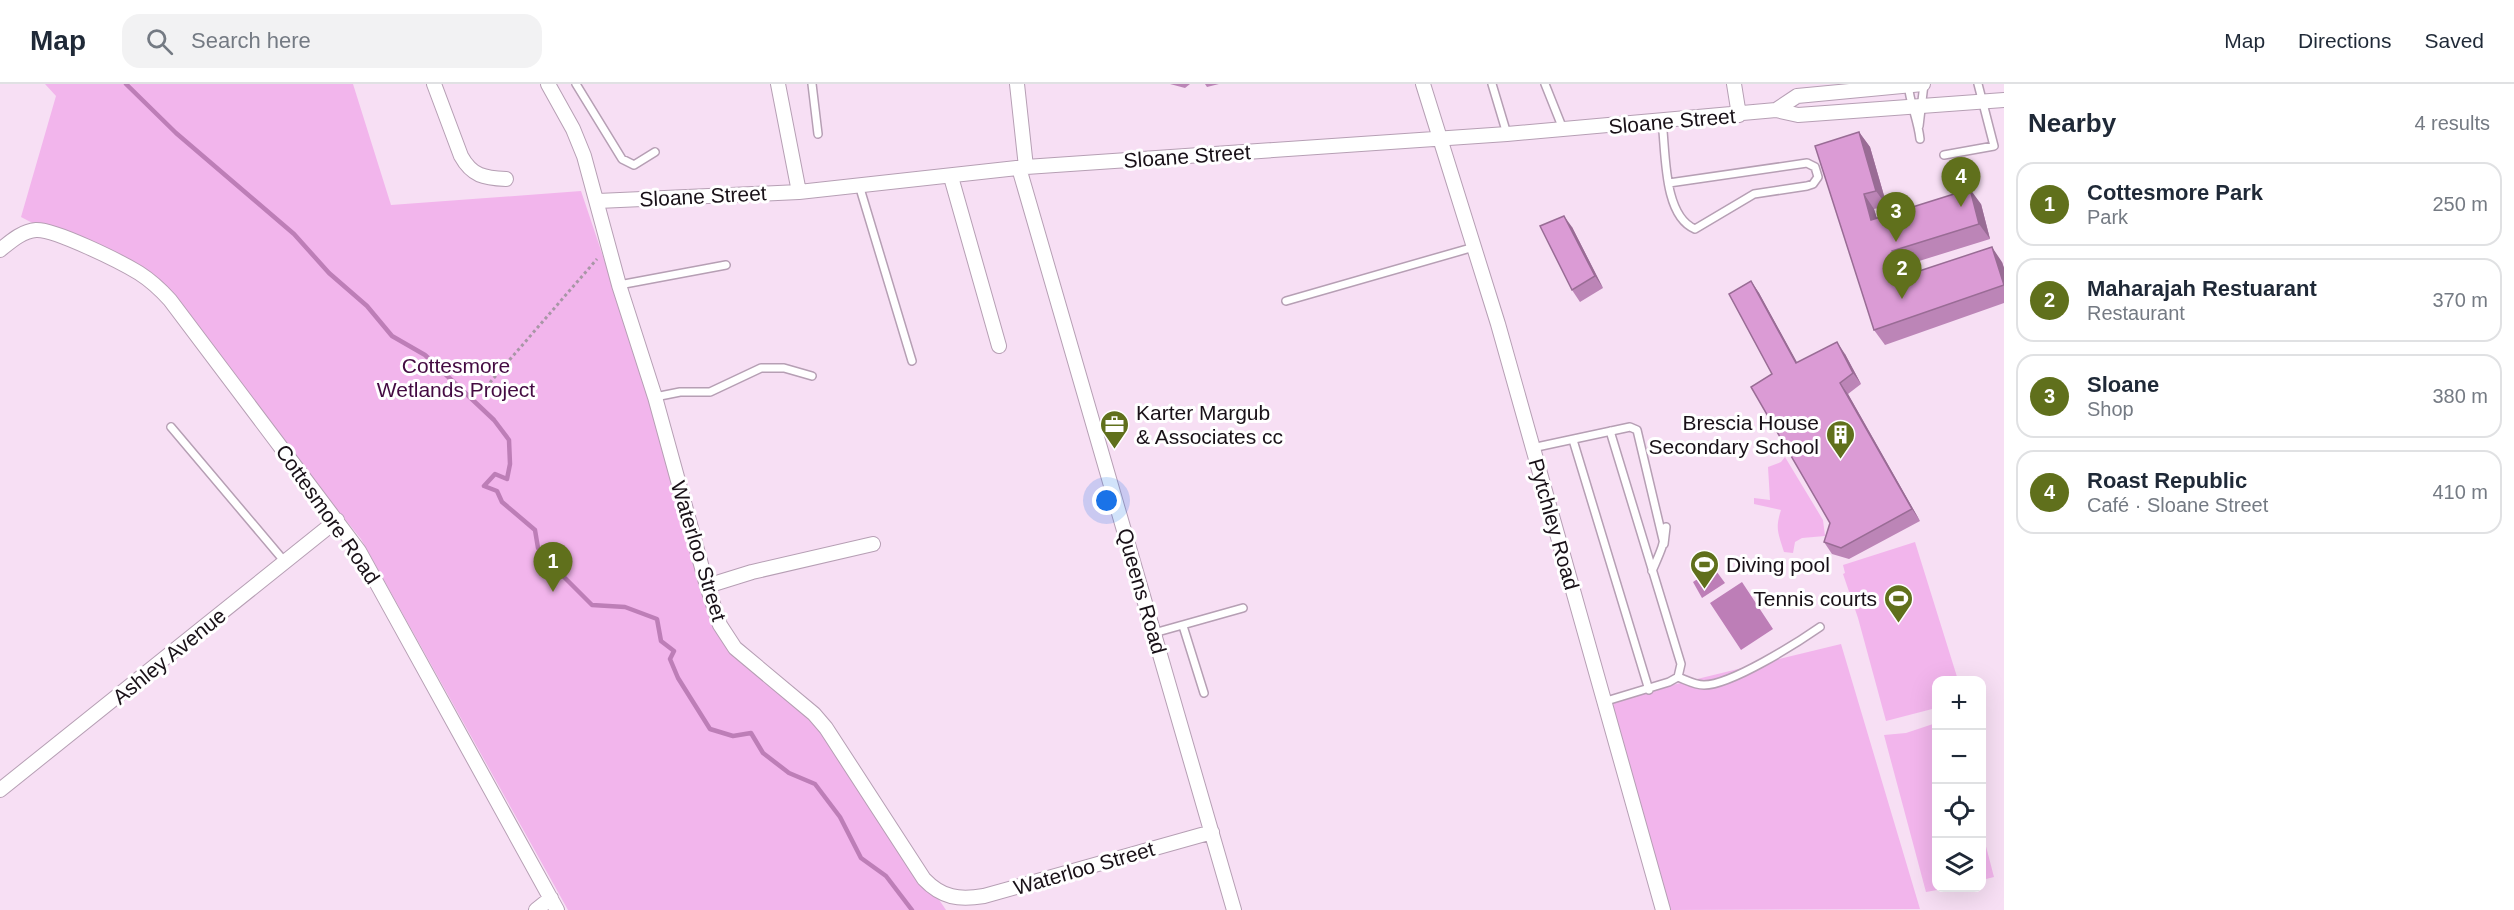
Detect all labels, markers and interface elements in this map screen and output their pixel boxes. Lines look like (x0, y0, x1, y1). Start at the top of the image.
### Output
search box (122, 14, 542, 68)
text: Map (30, 25, 86, 56)
icon: search (143, 25, 176, 58)
text: Search here (191, 28, 311, 53)
text: Map (2224, 29, 2265, 52)
text: Directions (2298, 29, 2391, 52)
text: Saved (2424, 29, 2484, 52)
street label: Sloane Street (1608, 104, 1737, 138)
text: Nearby (2028, 108, 2116, 138)
text: 4 results (2414, 112, 2490, 134)
street label: Sloane Street (1123, 140, 1251, 172)
pin: 4 (1942, 158, 1980, 207)
text: Cottesmore Park (2087, 180, 2263, 205)
street label: Sloane Street (639, 181, 767, 211)
pin: 3 (1876, 192, 1916, 242)
text: 1 (2044, 193, 2055, 215)
text: 250 m (2432, 193, 2488, 215)
text: Park (2087, 206, 2128, 228)
pin: 2 (1882, 250, 1922, 299)
text: Maharajah Restuarant (2087, 276, 2317, 301)
text: 2 (2044, 289, 2055, 311)
text: 370 m (2432, 289, 2488, 311)
text: Restaurant (2087, 302, 2185, 324)
park label: Cottesmore Wetlands Project (377, 354, 535, 401)
text: Sloane (2087, 372, 2159, 397)
text: 3 (2044, 385, 2055, 407)
text: 380 m (2432, 385, 2488, 407)
text: Shop (2087, 398, 2134, 420)
place label: Karter Margub & Associates cc (1136, 401, 1283, 448)
office icon: Karter Margub & Associates cc (1099, 408, 1131, 450)
place label: Brescia House Secondary School (1649, 411, 1819, 458)
building icon: Brescia House Secondary School (1824, 418, 1856, 460)
street label: Cottesmore Road (271, 440, 385, 588)
street label: Pytchley Road (1524, 456, 1584, 592)
text: Roast Republic (2087, 468, 2247, 493)
street label: Waterloo Street (667, 478, 731, 624)
text: 4 (2044, 481, 2055, 503)
text: 410 m (2432, 481, 2488, 503)
your location (1092, 486, 1121, 515)
text: Café · Sloane Street (2087, 494, 2268, 516)
street label: Queens Road (1113, 526, 1171, 656)
pin: 1 (534, 542, 572, 592)
sports icon: Diving pool (1689, 548, 1721, 590)
place label: Diving pool (1726, 553, 1830, 576)
sports icon: Tennis courts (1882, 582, 1914, 624)
place label: Tennis courts (1753, 587, 1877, 610)
street label: Ashley Avenue (108, 603, 230, 709)
map controls (1932, 676, 1986, 892)
button: + (1932, 676, 1986, 730)
button: − (1932, 730, 1986, 784)
button: locate (1932, 784, 1986, 838)
street label: Waterloo Street (1011, 837, 1157, 899)
button: layers (1932, 838, 1986, 892)

